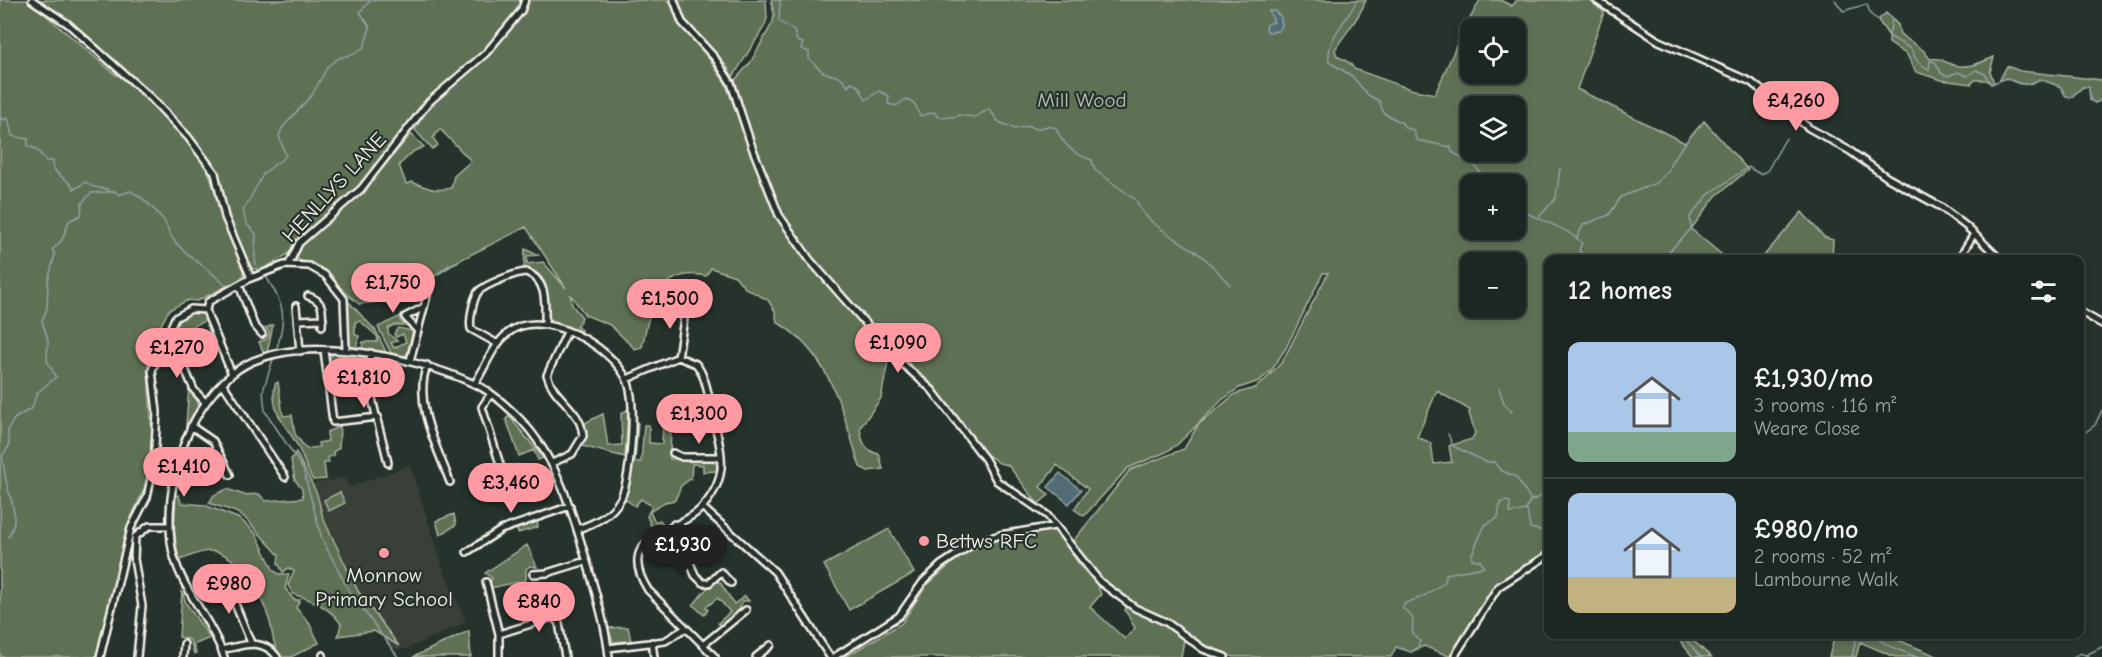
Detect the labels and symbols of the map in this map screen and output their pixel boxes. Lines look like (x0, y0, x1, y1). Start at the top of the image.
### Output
pin: £4,260 (1747, 81, 1845, 132)
park label: Mill Wood (1037, 88, 1127, 112)
street label: HENLLYS LANE (277, 127, 391, 247)
pin: £1,750 (344, 263, 442, 314)
pin: £1,500 (621, 279, 719, 330)
pin: £1,090 (849, 323, 947, 374)
pin: £1,270 (128, 328, 226, 379)
pin: £1,810 (315, 358, 413, 409)
pin: £1,300 (650, 394, 748, 445)
pin: £1,410 (135, 447, 233, 498)
pin: £3,460 (462, 463, 560, 514)
pin: £1,930 (634, 525, 732, 576)
place label: Bettws RFC (936, 529, 1037, 553)
marker: Bettws RFC (917, 534, 931, 548)
marker: Monnow Primary School (377, 546, 391, 560)
place label: Monnow Primary School (315, 563, 453, 611)
pin: £980 (193, 564, 265, 615)
pin: £840 (503, 582, 575, 633)

